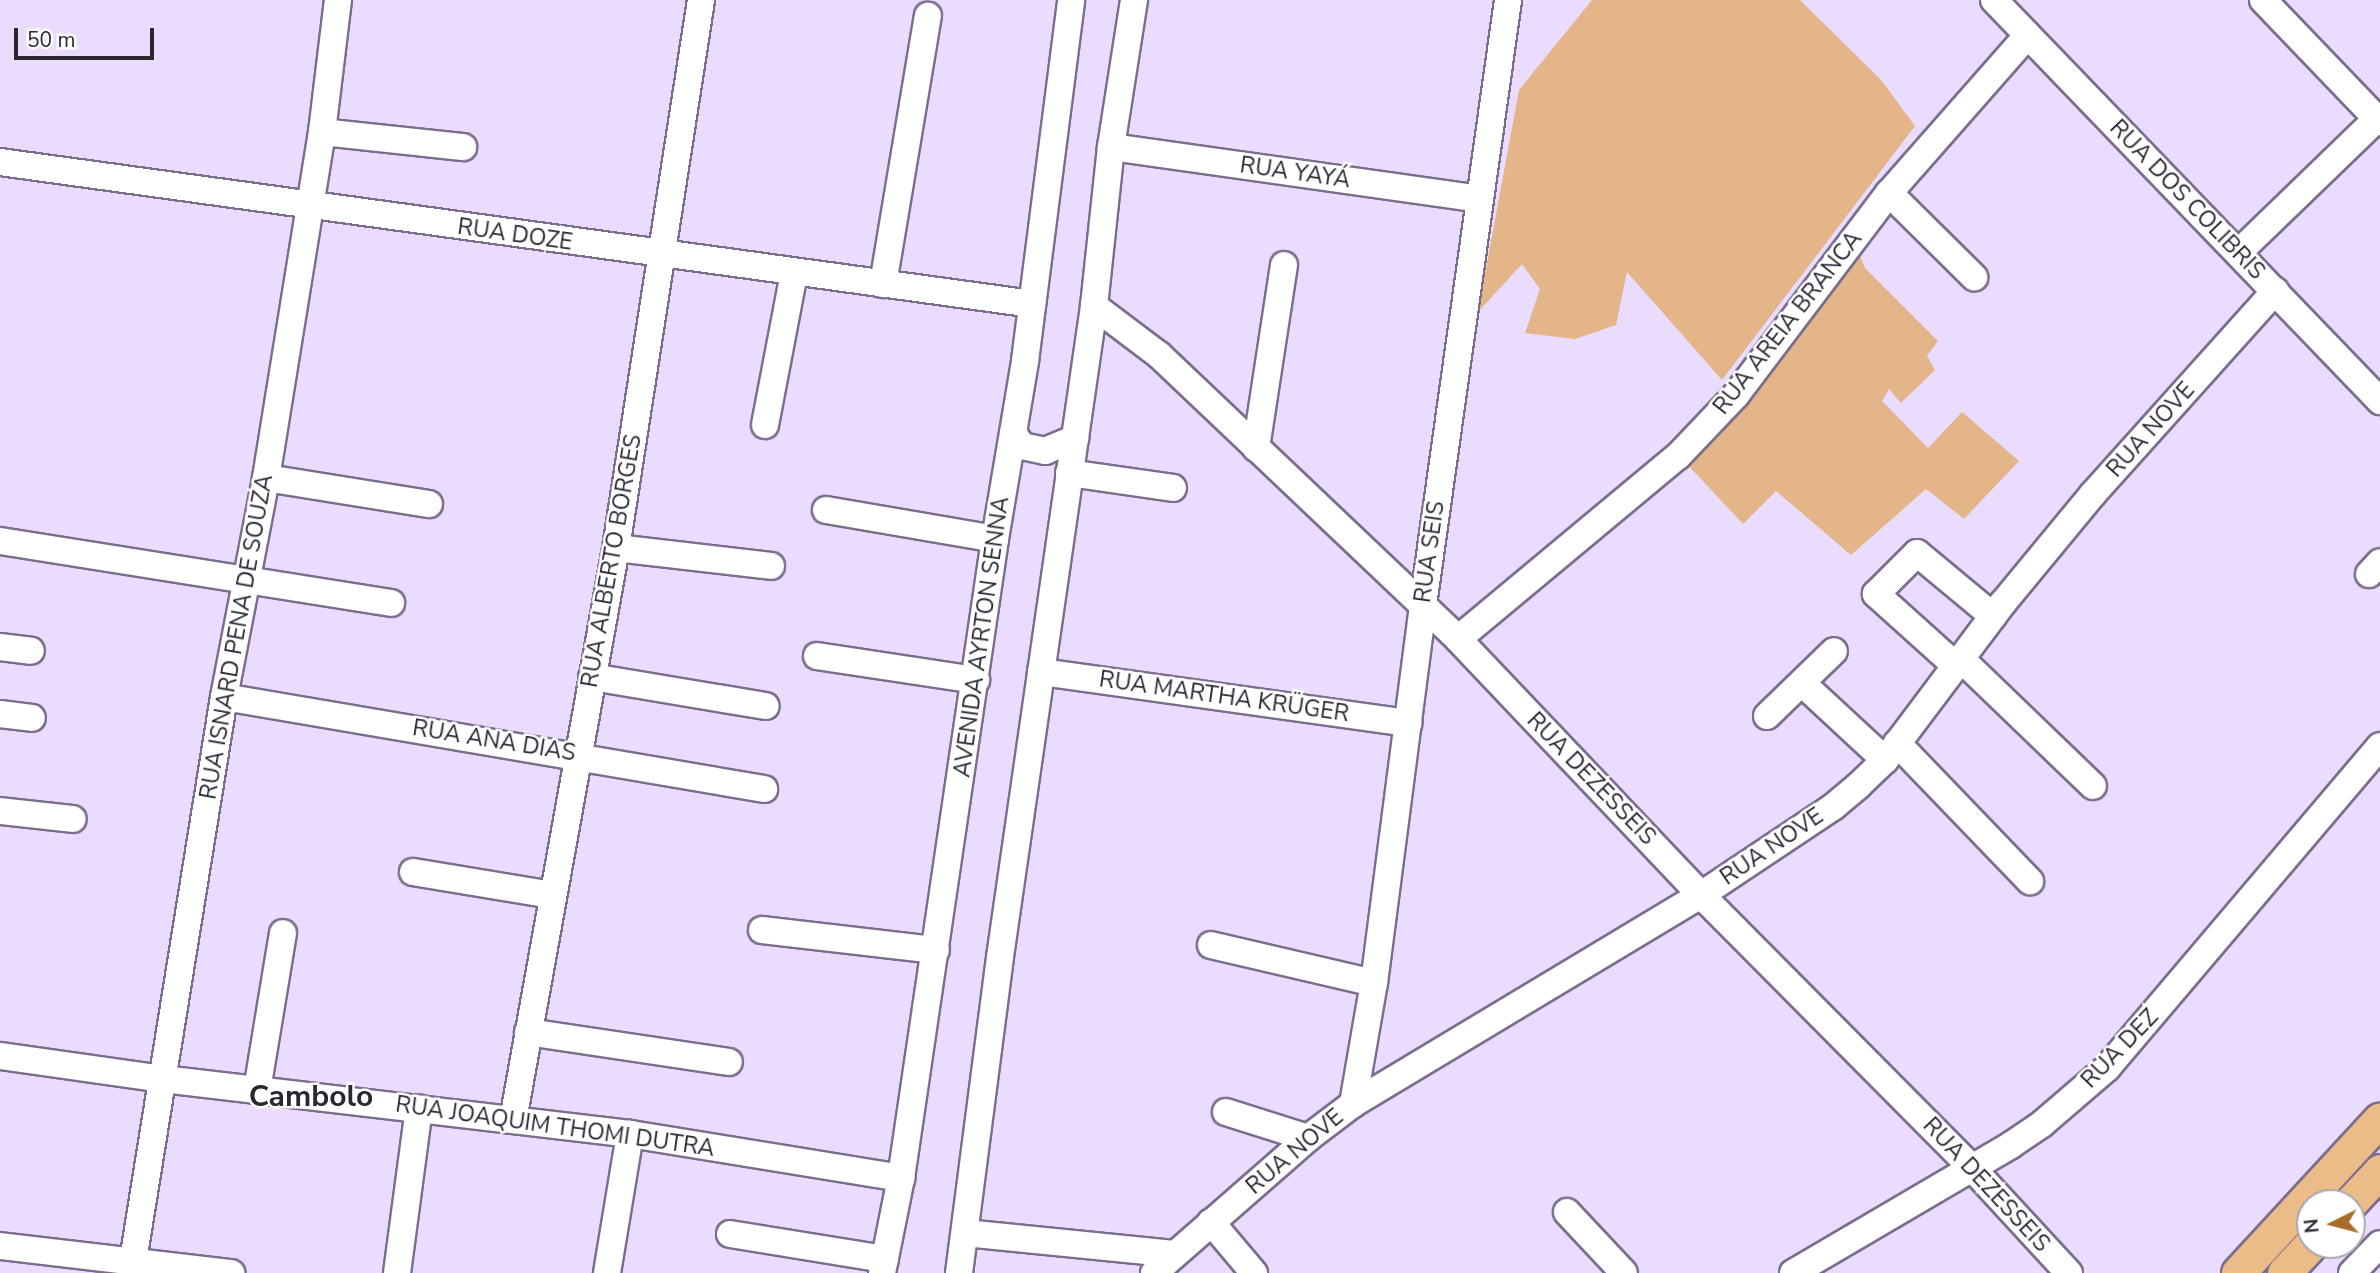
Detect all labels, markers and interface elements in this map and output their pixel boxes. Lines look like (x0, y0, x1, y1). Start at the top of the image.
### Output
scale bar (18, 14, 158, 58)
text: 50 m (27, 26, 76, 54)
street label: RUA DOS COLIBRIS (2104, 114, 2270, 286)
street label: RUA YAYÁ (1238, 152, 1352, 194)
street label: RUA DOZE (456, 213, 574, 257)
street label: RUA AREIA BRANCA (1708, 226, 1868, 420)
street label: RUA NOVE (2101, 377, 2201, 483)
street label: RUA ALBERTO BORGES (576, 432, 648, 690)
street label: RUA ISNARD PENA DE SOUZA (195, 472, 279, 802)
street label: AVENIDA AYRTON SENNA (949, 495, 1015, 779)
street label: RUA SEIS (1409, 499, 1451, 605)
street label: RUA MARTHA KRÜGER (1097, 666, 1351, 728)
street label: RUA DEZESSEIS (1521, 707, 1661, 851)
street label: RUA ANA DIAS (410, 714, 578, 768)
street label: RUA NOVE (1715, 803, 1829, 891)
street label: RUA DEZ (2076, 1004, 2164, 1094)
district label: Cambolo (249, 1079, 373, 1115)
street label: RUA JOAQUIM THOMI DUTRA (394, 1091, 716, 1163)
street label: RUA NOVE (1241, 1103, 1349, 1201)
street label: RUA DEZESSEIS (1917, 1112, 2055, 1258)
north arrow (2296, 1189, 2366, 1259)
text: N (2298, 1218, 2326, 1234)

